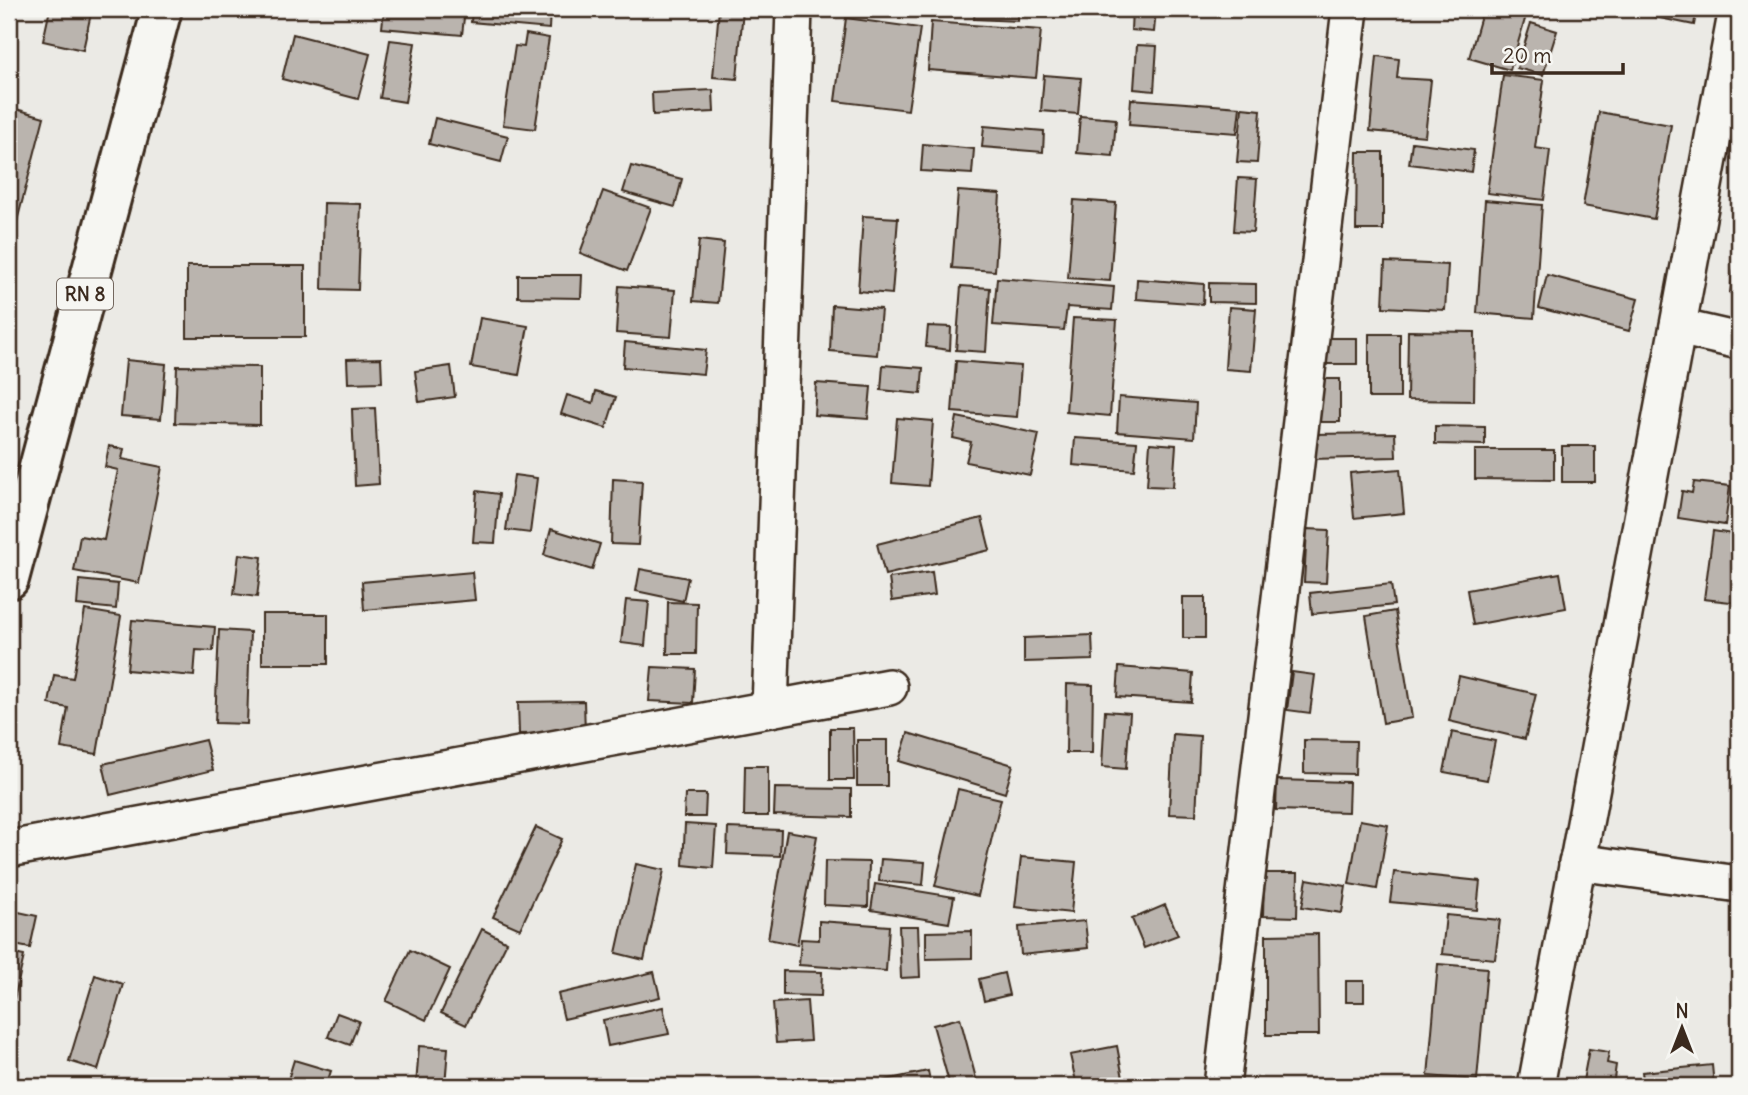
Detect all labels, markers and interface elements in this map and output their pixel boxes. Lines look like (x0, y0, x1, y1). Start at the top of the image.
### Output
scale bar (1492, 32, 1624, 76)
text: 20 m (1503, 42, 1552, 69)
road number: RN 8 (57, 278, 113, 310)
north arrow (1646, 993, 1716, 1064)
text: N (1675, 999, 1689, 1023)

